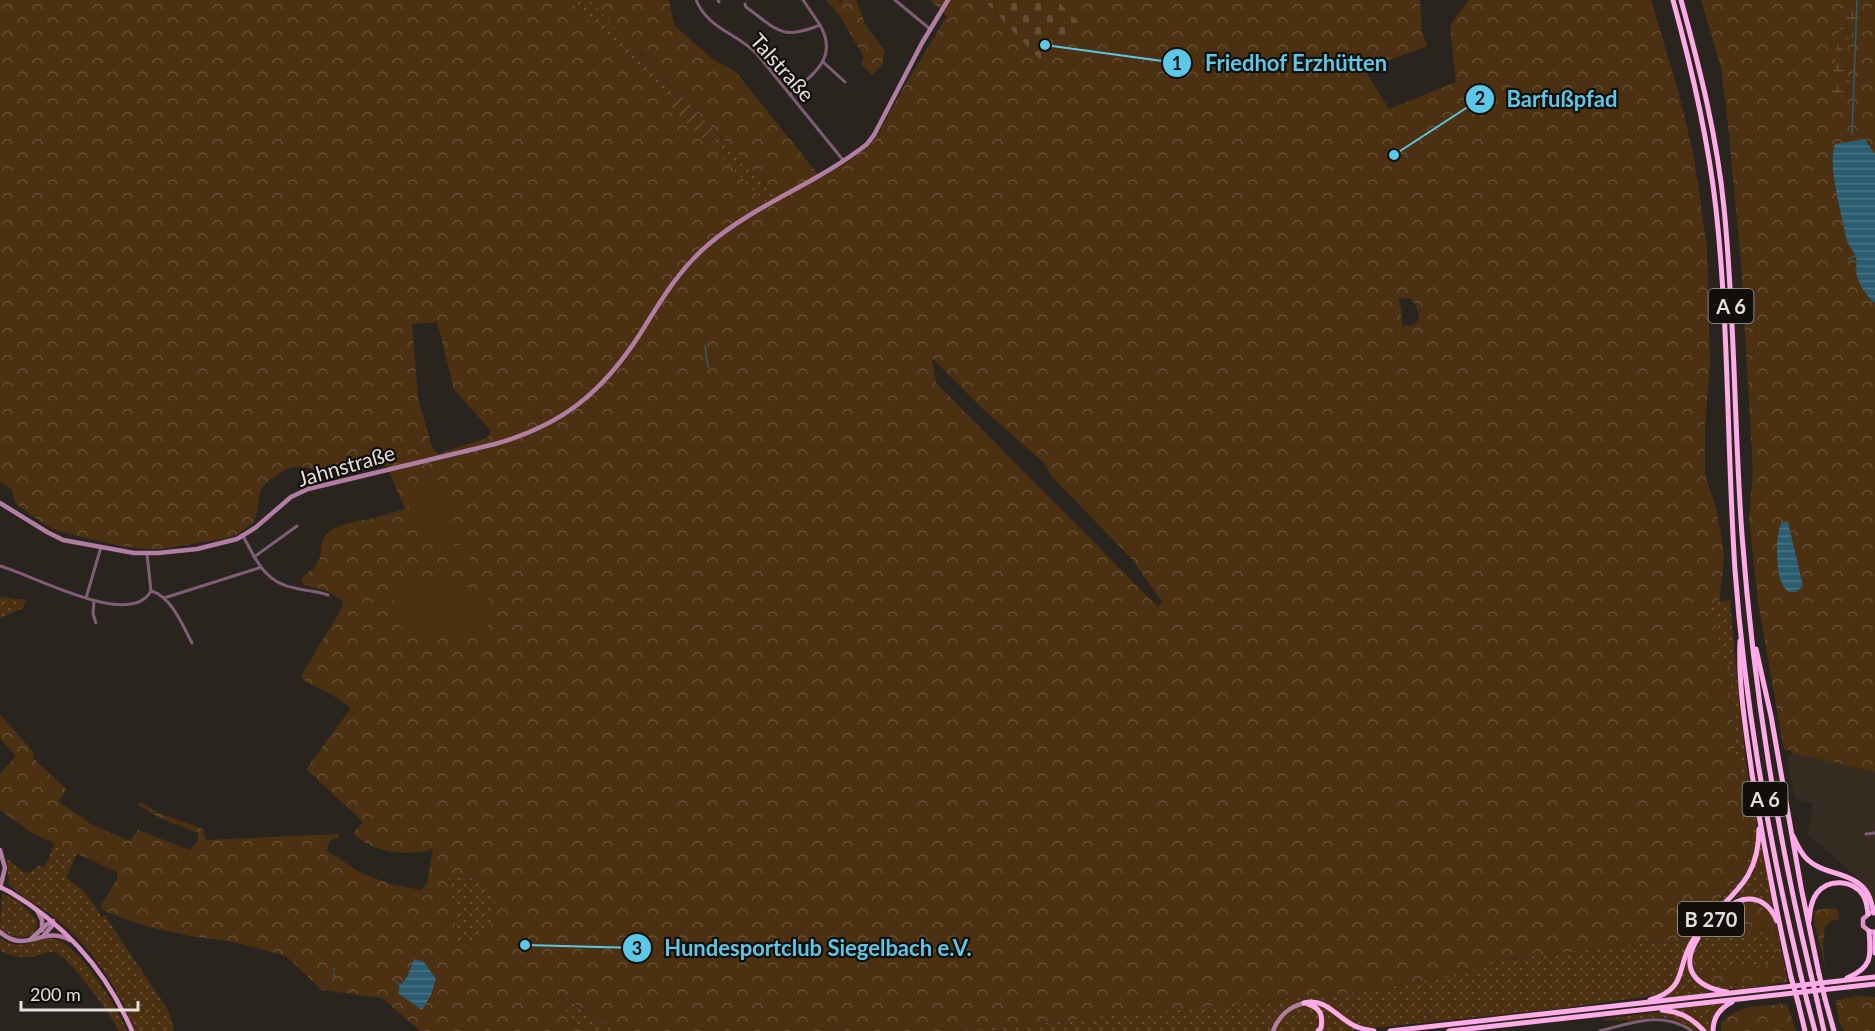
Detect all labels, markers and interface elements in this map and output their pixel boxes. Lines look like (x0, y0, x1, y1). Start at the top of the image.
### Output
street label: Talstraße (746, 28, 820, 106)
callout: Friedhof Erzhütten (1162, 43, 1399, 83)
text: Friedhof Erzhütten (1205, 49, 1387, 76)
text: 1 (1172, 52, 1182, 74)
callout: Barfußpfad (1465, 79, 1630, 119)
text: Barfußpfad (1506, 85, 1618, 112)
text: 2 (1475, 87, 1485, 109)
road number: A 6 (1708, 289, 1754, 323)
street label: Jahnstraße (294, 439, 398, 491)
road number: A 6 (1742, 782, 1788, 816)
road number: B 270 (1678, 902, 1744, 936)
callout: Hundesportclub Siegelbach e.V. (622, 928, 983, 968)
text: Hundesportclub Siegelbach e.V. (664, 934, 972, 961)
text: 3 (632, 937, 642, 959)
scale bar (21, 974, 138, 1012)
text: 200 m (30, 983, 81, 1005)

